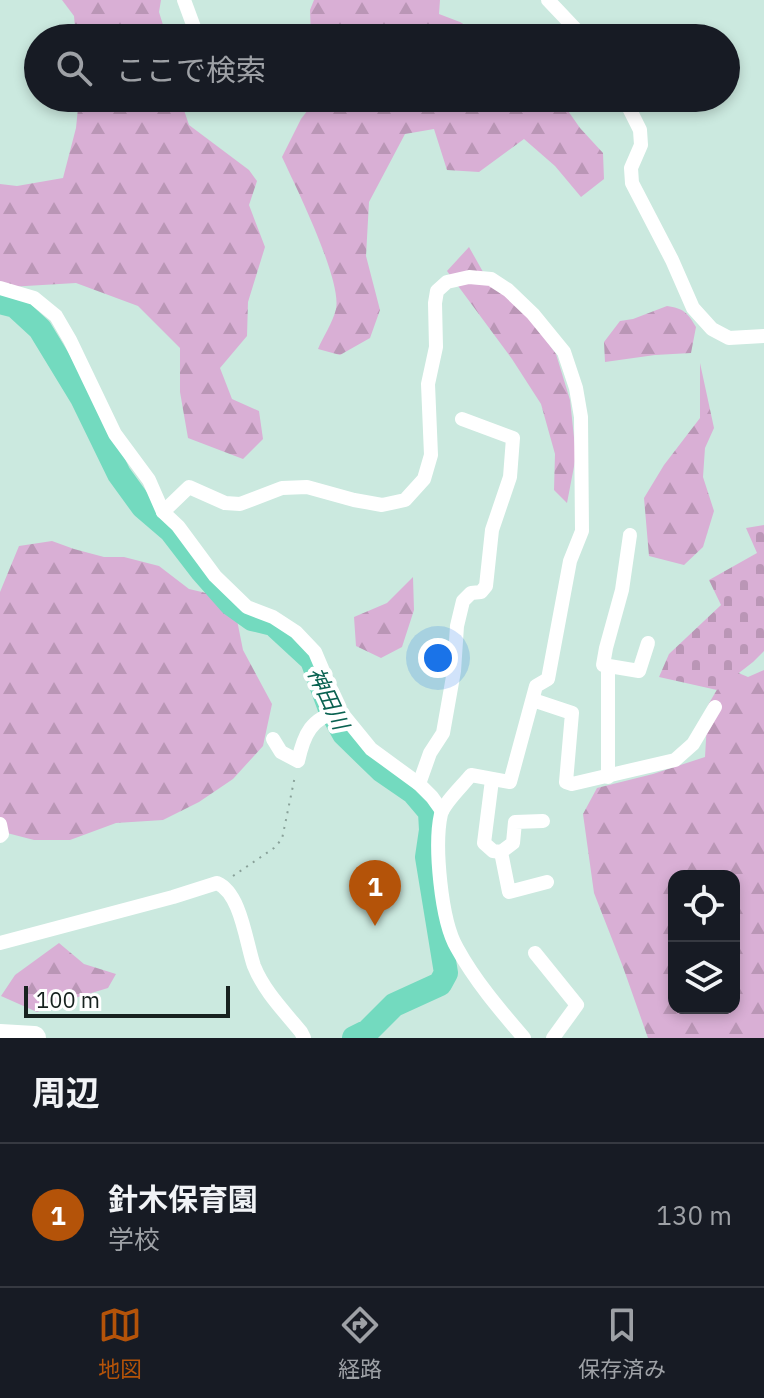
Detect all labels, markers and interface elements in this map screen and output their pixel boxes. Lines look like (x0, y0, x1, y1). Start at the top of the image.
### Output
search box (24, 24, 740, 112)
icon: search (52, 46, 96, 90)
text: ここで検索 (116, 50, 266, 89)
your location (418, 638, 458, 678)
water label: 神田川 (302, 662, 357, 736)
pin: 1 (349, 860, 401, 926)
map controls (668, 870, 740, 1014)
button: locate (668, 870, 740, 942)
button: layers (668, 942, 740, 1014)
scale bar (24, 982, 230, 1018)
text: 100 m (36, 985, 100, 1014)
text: 周辺 (32, 1070, 100, 1114)
text: 針木保育園 (108, 1179, 258, 1218)
text: 1 (50, 1198, 66, 1232)
text: 130 m (656, 1198, 732, 1232)
text: 学校 (108, 1222, 160, 1256)
tab: 地図 (98, 1303, 142, 1383)
tab: 経路 (338, 1303, 382, 1383)
tab: 保存済み (578, 1303, 666, 1383)

